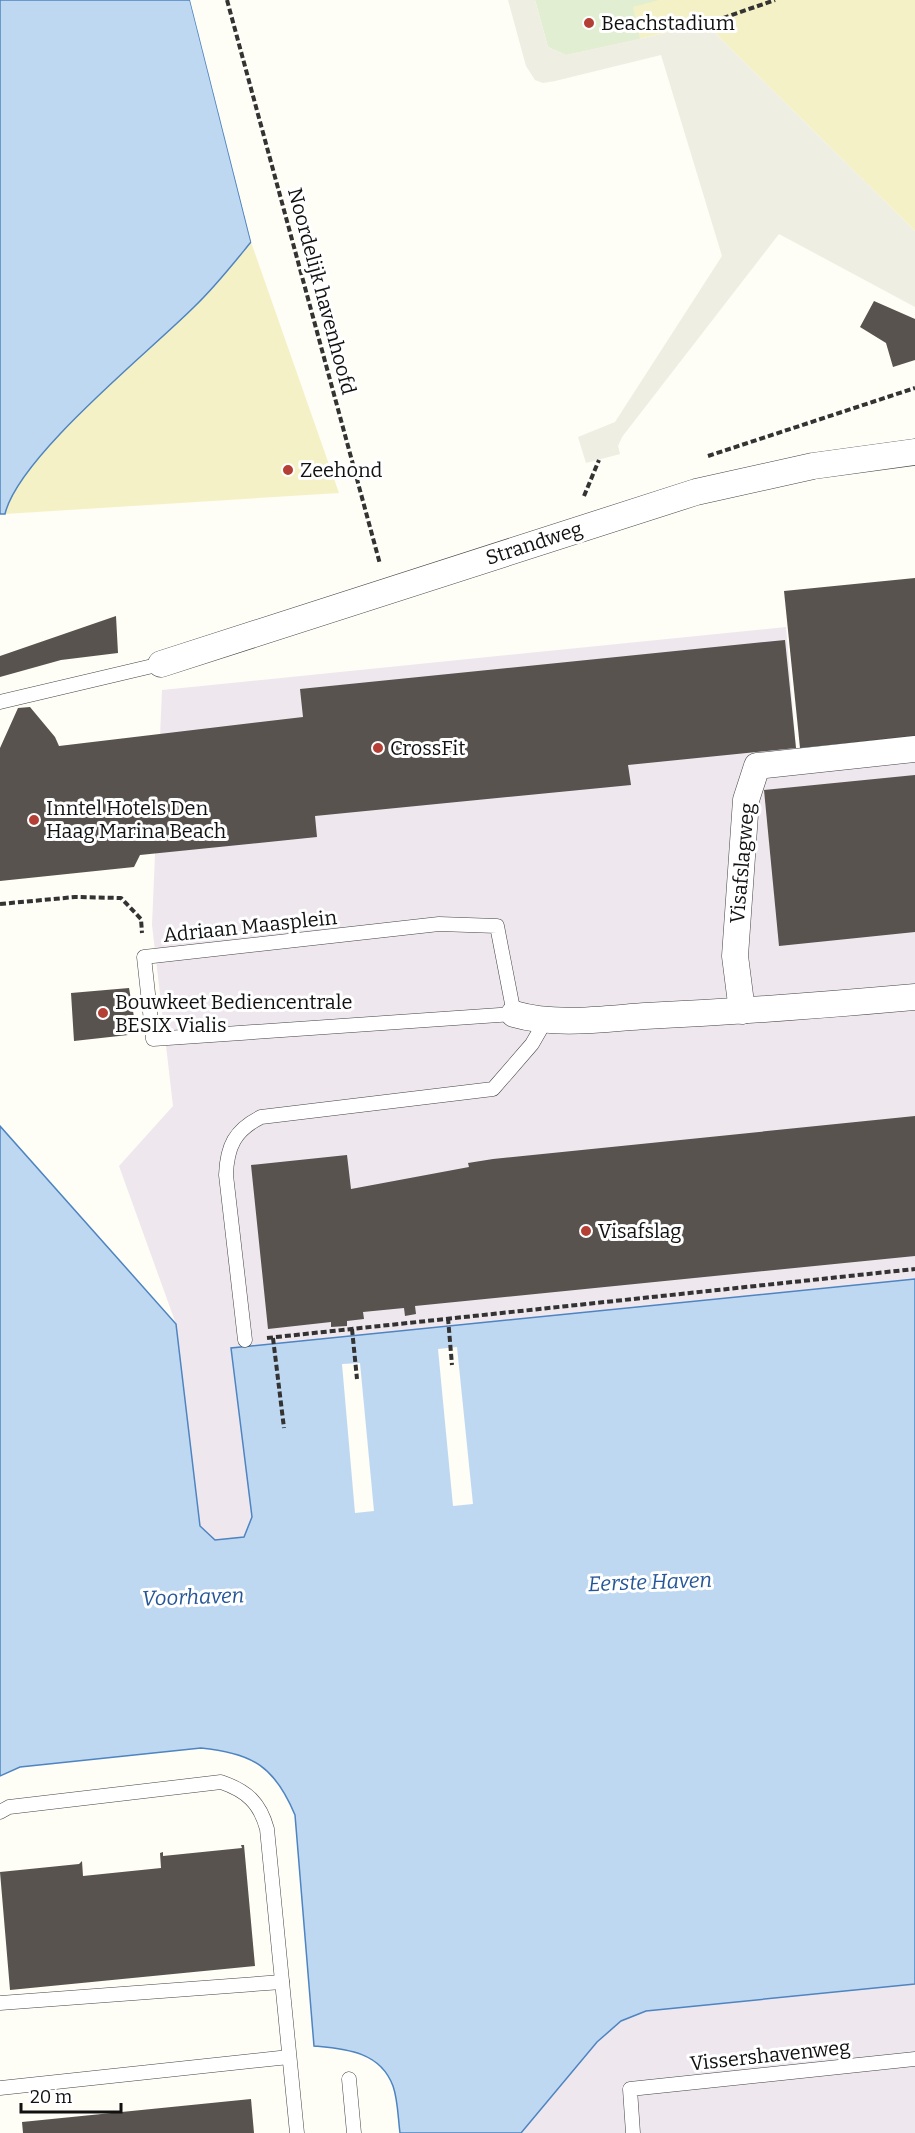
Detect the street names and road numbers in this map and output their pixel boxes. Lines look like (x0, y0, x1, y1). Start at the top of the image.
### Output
street label: Noordelijk havenhoofd (282, 185, 361, 397)
street label: Strandweg (483, 516, 585, 570)
street label: Visafslagweg (725, 802, 759, 924)
street label: Adriaan Maasplein (162, 905, 338, 947)
street label: Vissershavenweg (689, 2035, 851, 2075)

